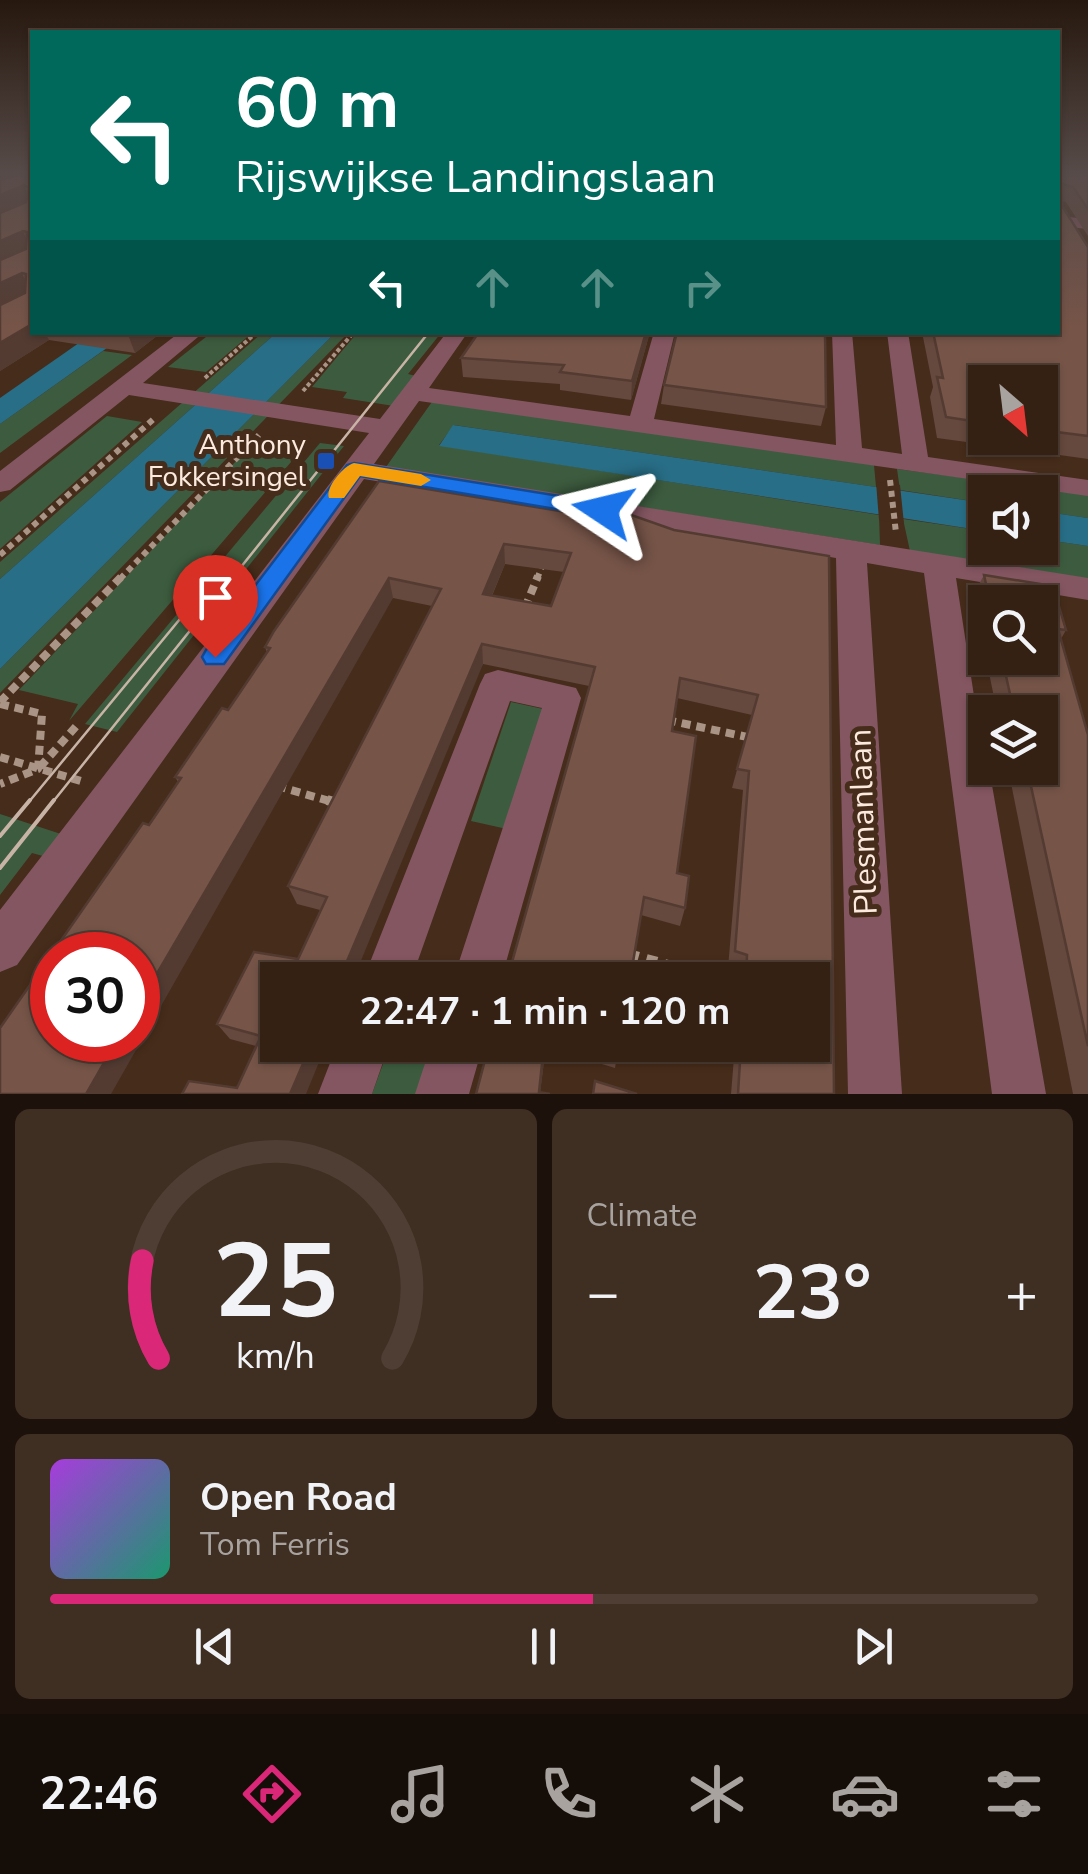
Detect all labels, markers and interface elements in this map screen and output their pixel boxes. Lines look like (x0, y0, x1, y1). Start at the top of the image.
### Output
text: 60 m (235, 56, 399, 152)
icon: left (70, 70, 200, 200)
text: Rijswijkse Landingslaan (235, 147, 716, 208)
icon: left (360, 260, 415, 315)
icon: ahead (465, 260, 520, 315)
icon: ahead (570, 260, 625, 315)
icon: right (675, 260, 730, 315)
north arrow (968, 365, 1058, 455)
map controls (968, 365, 1058, 785)
place label: Anthony Fokkersingel (148, 426, 307, 496)
marker: Anthony Fokkersingel (315, 450, 337, 472)
position arrow (551, 458, 655, 562)
button: sound (968, 475, 1058, 565)
pin (173, 555, 258, 658)
icon: arrive (188, 570, 243, 625)
button: search (968, 585, 1058, 675)
button: layers (968, 695, 1058, 785)
street label: Plesmanlaan (838, 728, 888, 916)
speed limit sign: 30 (30, 932, 160, 1062)
text: 22:47 · 1 min · 120 m (360, 986, 730, 1037)
text: Climate (587, 1194, 697, 1237)
text: 25 (213, 1211, 338, 1353)
text: 23° (753, 1242, 871, 1344)
text: − (587, 1256, 620, 1331)
text: + (1005, 1256, 1038, 1331)
text: km/h (236, 1332, 315, 1381)
text: Open Road (200, 1472, 397, 1523)
text: Tom Ferris (200, 1523, 350, 1566)
icon: previous (187, 1619, 242, 1674)
icon: pause (516, 1619, 571, 1674)
icon: next (846, 1619, 901, 1674)
icon: directions (237, 1759, 307, 1829)
icon: music (385, 1759, 455, 1829)
icon: phone (534, 1759, 604, 1829)
icon: climate (682, 1759, 752, 1829)
icon: car (830, 1759, 900, 1829)
icon: filters (979, 1759, 1049, 1829)
text: 22:46 (39, 1764, 158, 1825)

